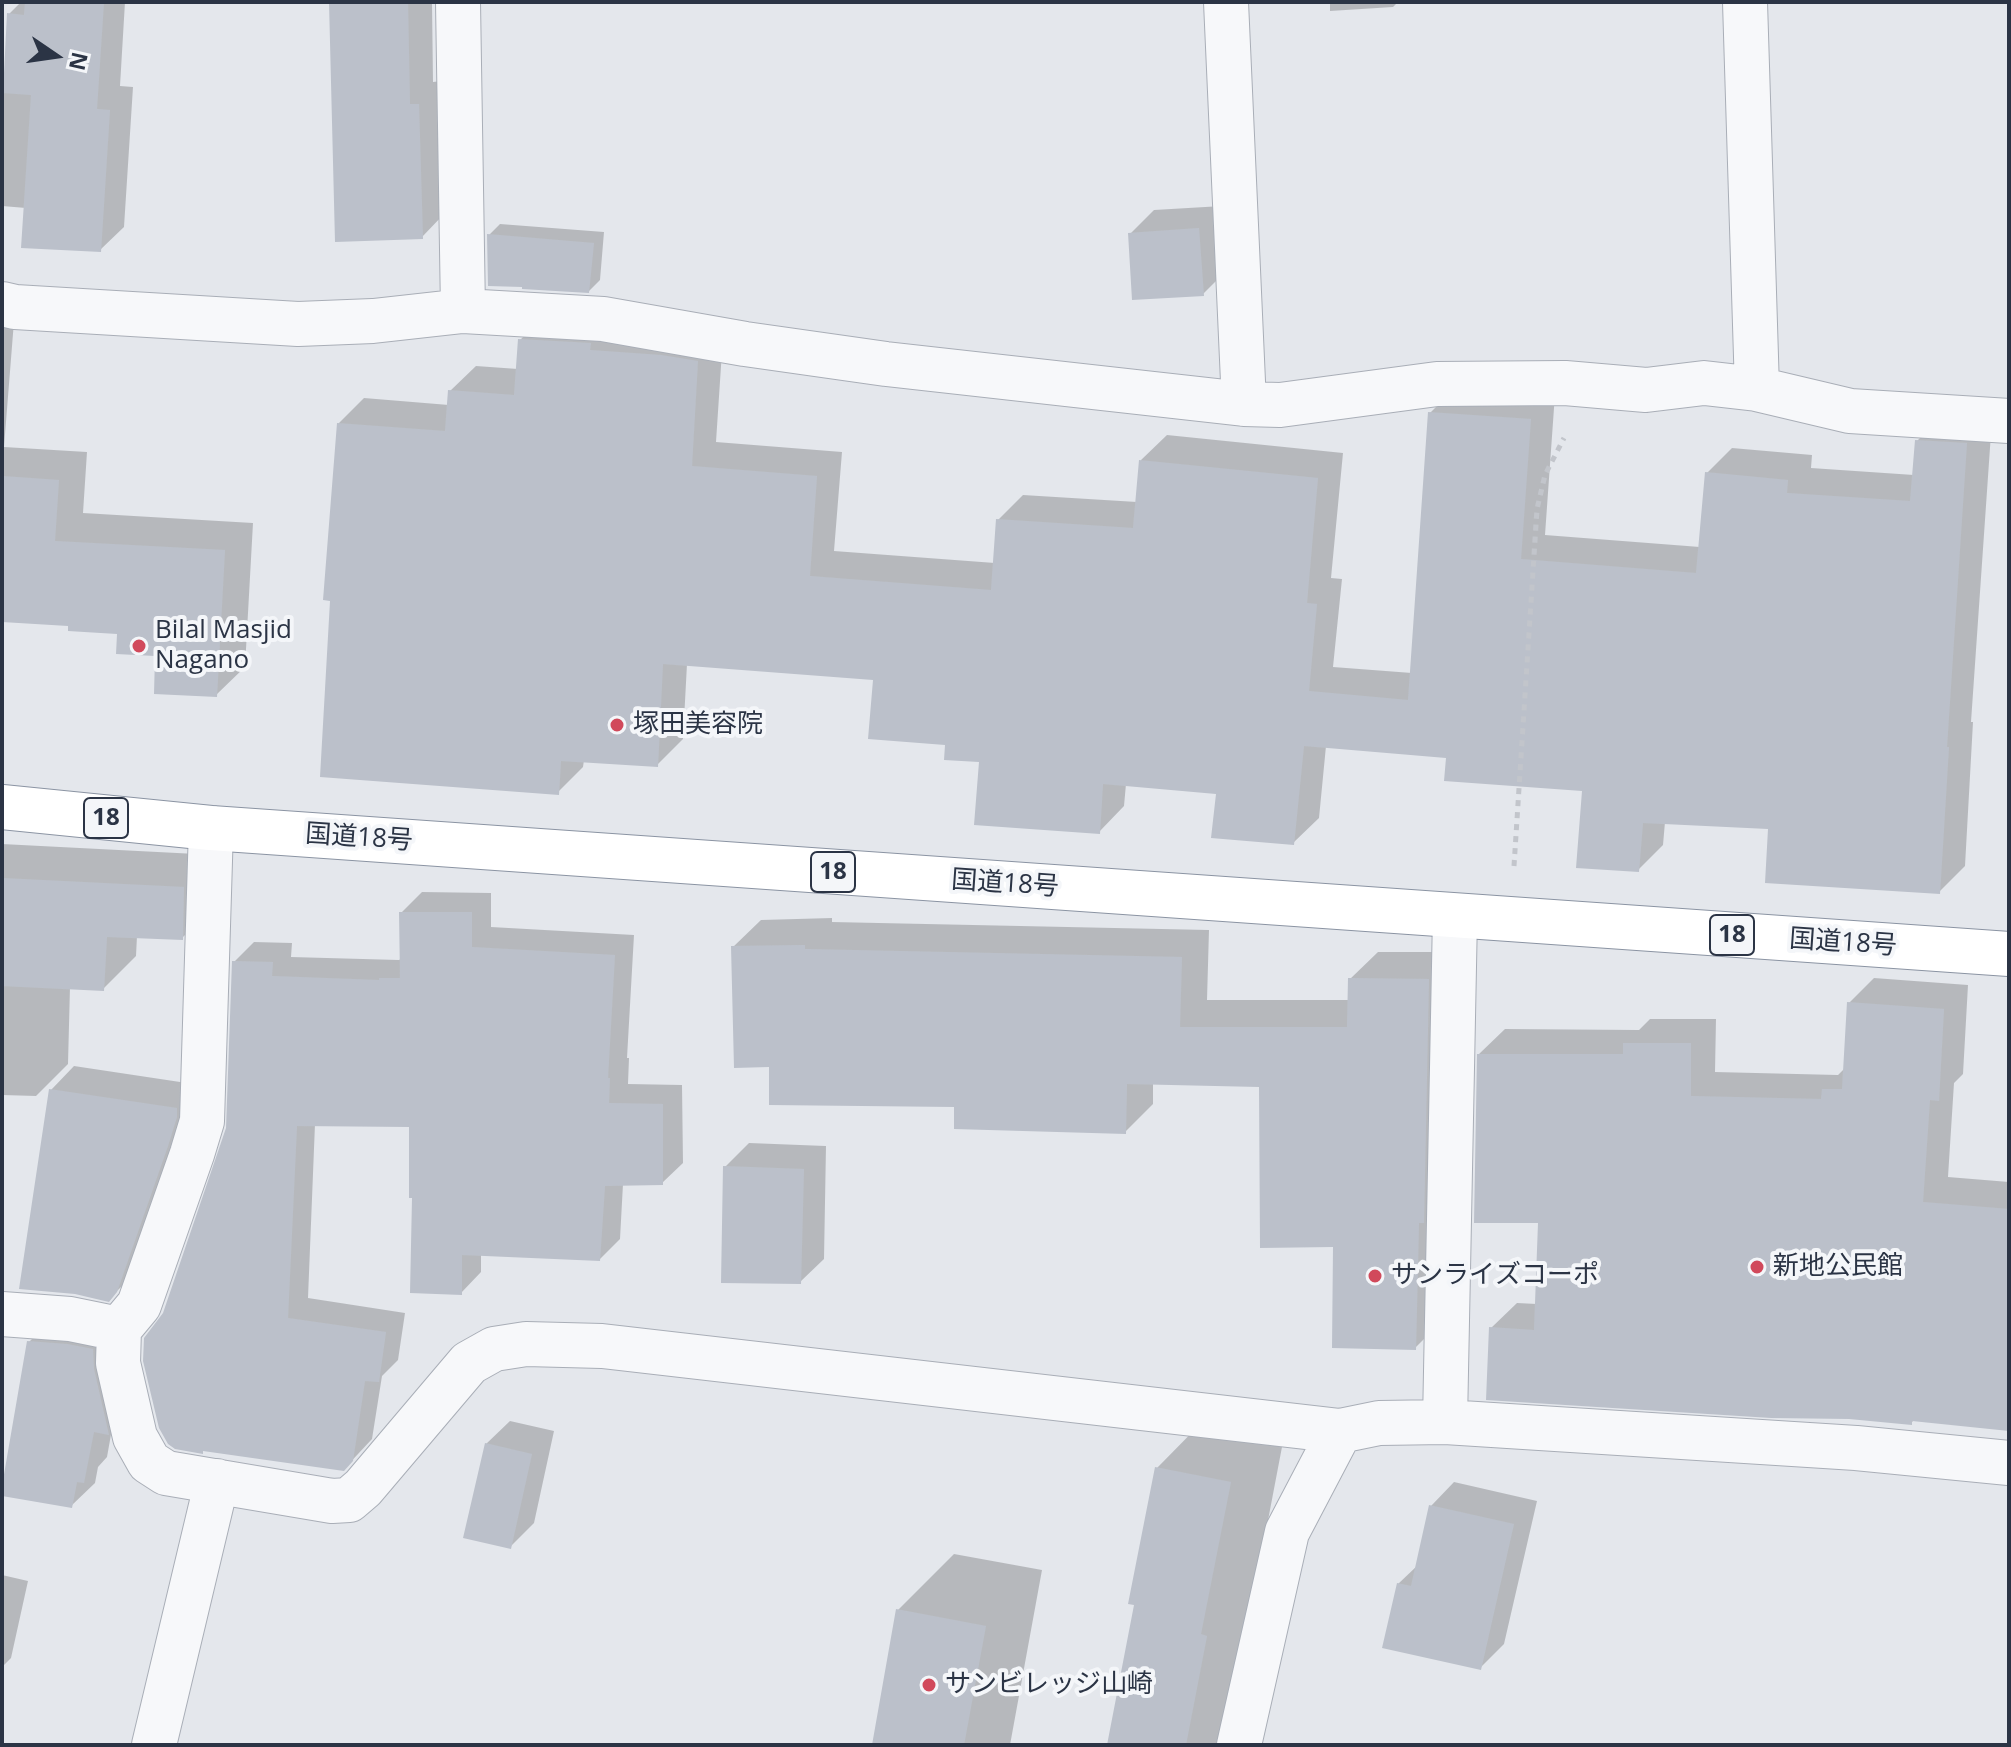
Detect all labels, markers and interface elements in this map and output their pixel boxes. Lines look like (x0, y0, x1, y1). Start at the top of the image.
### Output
north arrow (16, 16, 96, 96)
text: N (63, 49, 96, 73)
place label: Bilal Masjid Nagano (155, 615, 292, 676)
marker: Bilal Masjid Nagano (130, 637, 148, 655)
place label: 塚田美容院 (633, 709, 763, 741)
marker: 塚田美容院 (608, 716, 626, 734)
road number: 18 (84, 798, 128, 838)
street label: 国道18号 (304, 819, 414, 857)
road number: 18 (811, 852, 855, 892)
street label: 国道18号 (950, 865, 1060, 903)
road number: 18 (1710, 915, 1754, 955)
street label: 国道18号 (1788, 924, 1898, 962)
place label: 新地公民館 (1773, 1251, 1903, 1283)
marker: 新地公民館 (1748, 1258, 1766, 1276)
place label: サンライズコーポ (1391, 1260, 1599, 1292)
marker: サンライズコーポ (1366, 1267, 1384, 1285)
place label: サンビレッジ山崎 (945, 1669, 1153, 1701)
marker: サンビレッジ山崎 (920, 1676, 938, 1694)

